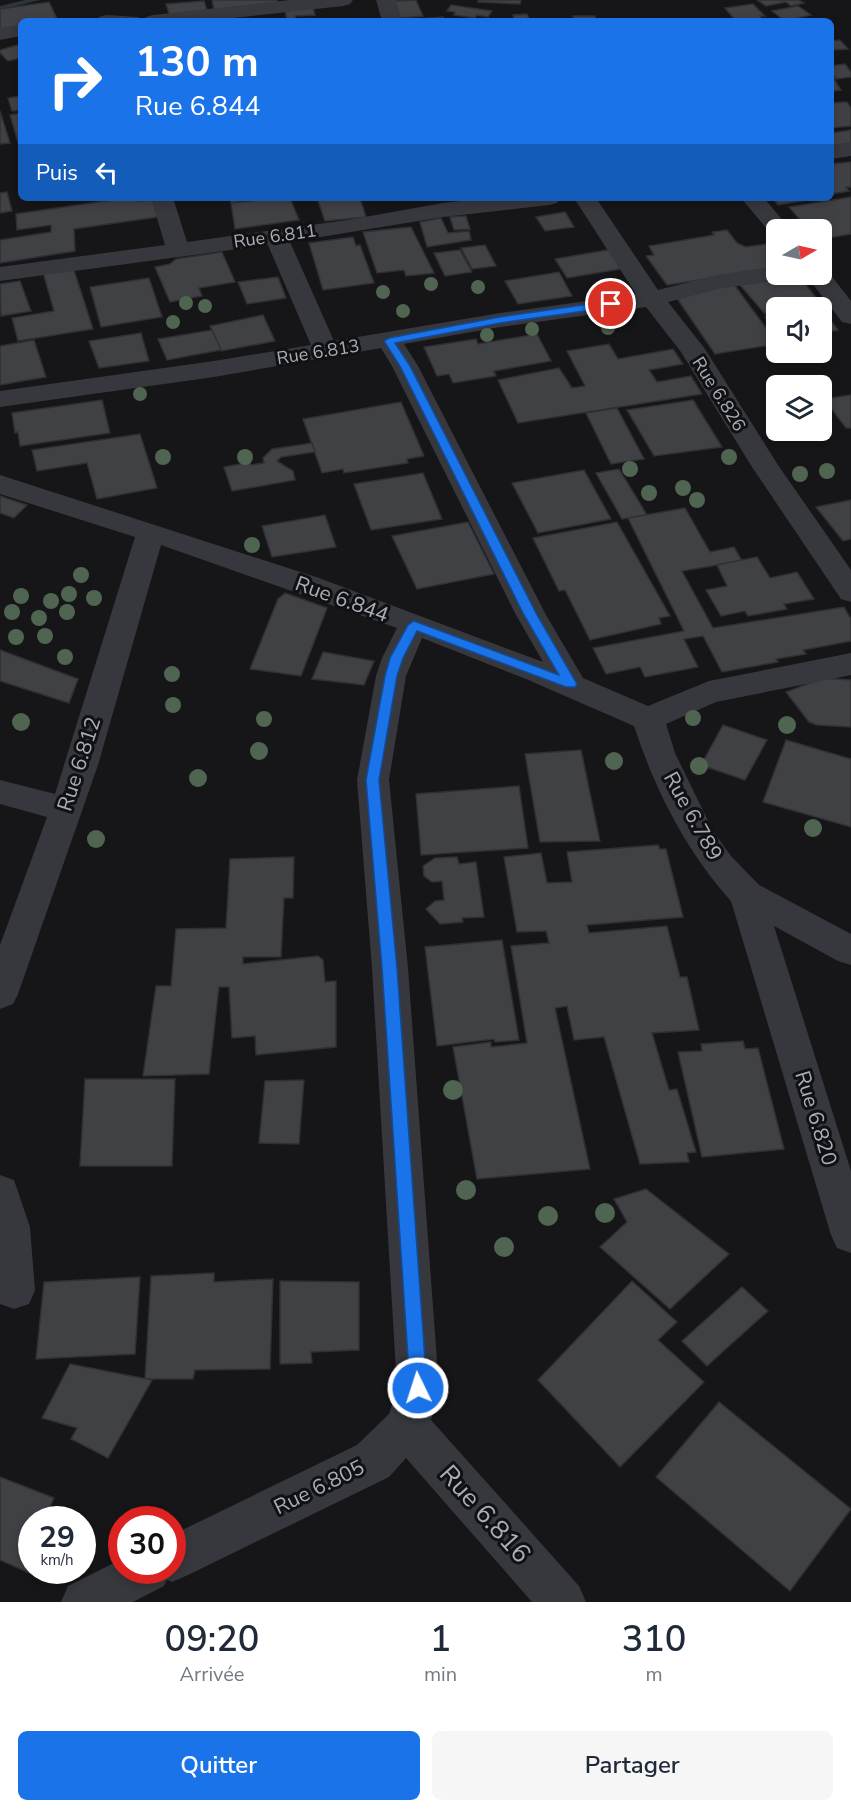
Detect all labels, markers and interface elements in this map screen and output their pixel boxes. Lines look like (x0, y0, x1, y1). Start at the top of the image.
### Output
text: 130 m (135, 34, 259, 91)
icon: right (36, 42, 114, 120)
text: Rue 6.844 (135, 88, 260, 125)
icon: left (90, 156, 123, 189)
text: Puis (36, 158, 78, 188)
street label: Rue 6.811 (232, 218, 318, 254)
north arrow (766, 219, 832, 285)
map controls (766, 219, 832, 441)
pin (585, 278, 636, 329)
icon: arrive (594, 287, 627, 320)
button: sound (766, 297, 832, 363)
street label: Rue 6.813 (275, 334, 361, 370)
street label: Rue 6.826 (687, 352, 751, 436)
button: layers (766, 375, 832, 441)
street label: Rue 6.844 (291, 569, 393, 629)
street label: Rue 6.812 (51, 713, 107, 815)
street label: Rue 6.789 (657, 767, 729, 865)
street label: Rue 6.820 (788, 1067, 844, 1169)
position arrow (386, 1356, 450, 1420)
street label: Rue 6.805 (269, 1453, 369, 1521)
street label: Rue 6.816 (432, 1457, 538, 1571)
speed limit sign: 30 (108, 1506, 186, 1584)
text: 29 (39, 1517, 75, 1558)
text: km/h (40, 1550, 74, 1570)
text: 09:20 (165, 1615, 259, 1664)
text: 1 (430, 1615, 451, 1664)
text: 310 (622, 1615, 686, 1664)
text: Arrivée (180, 1661, 244, 1688)
text: min (424, 1661, 457, 1688)
text: m (646, 1661, 663, 1688)
button: Quitter (18, 1731, 420, 1800)
button: Partager (432, 1731, 833, 1800)

